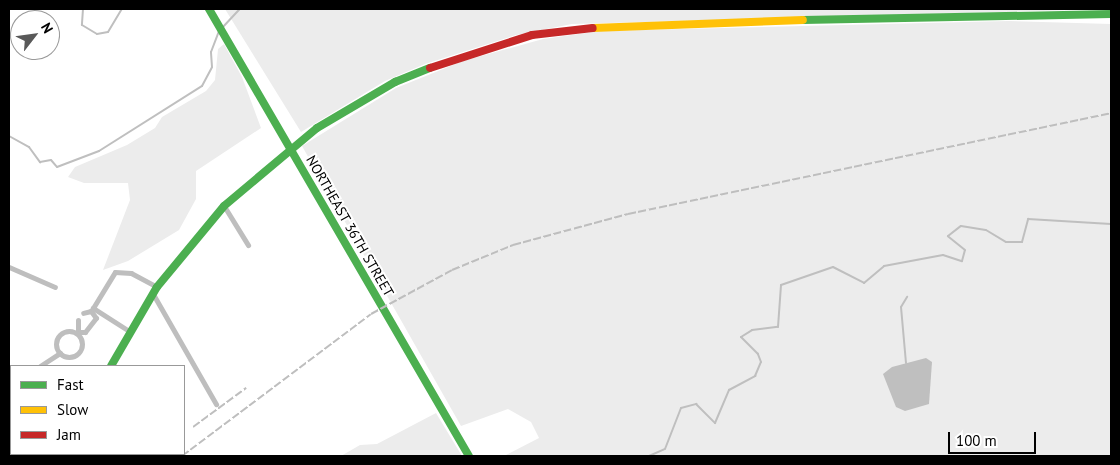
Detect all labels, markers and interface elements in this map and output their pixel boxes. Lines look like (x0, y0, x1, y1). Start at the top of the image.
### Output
north arrow (10, 10, 60, 60)
text: N (37, 20, 57, 36)
street label: NORTHEAST 36TH STREET (303, 152, 397, 300)
legend (10, 365, 185, 455)
text: Fast (57, 375, 84, 394)
text: Slow (57, 400, 88, 419)
scale bar (950, 422, 1038, 454)
text: Jam (57, 425, 81, 444)
text: 100 m (956, 431, 997, 450)

